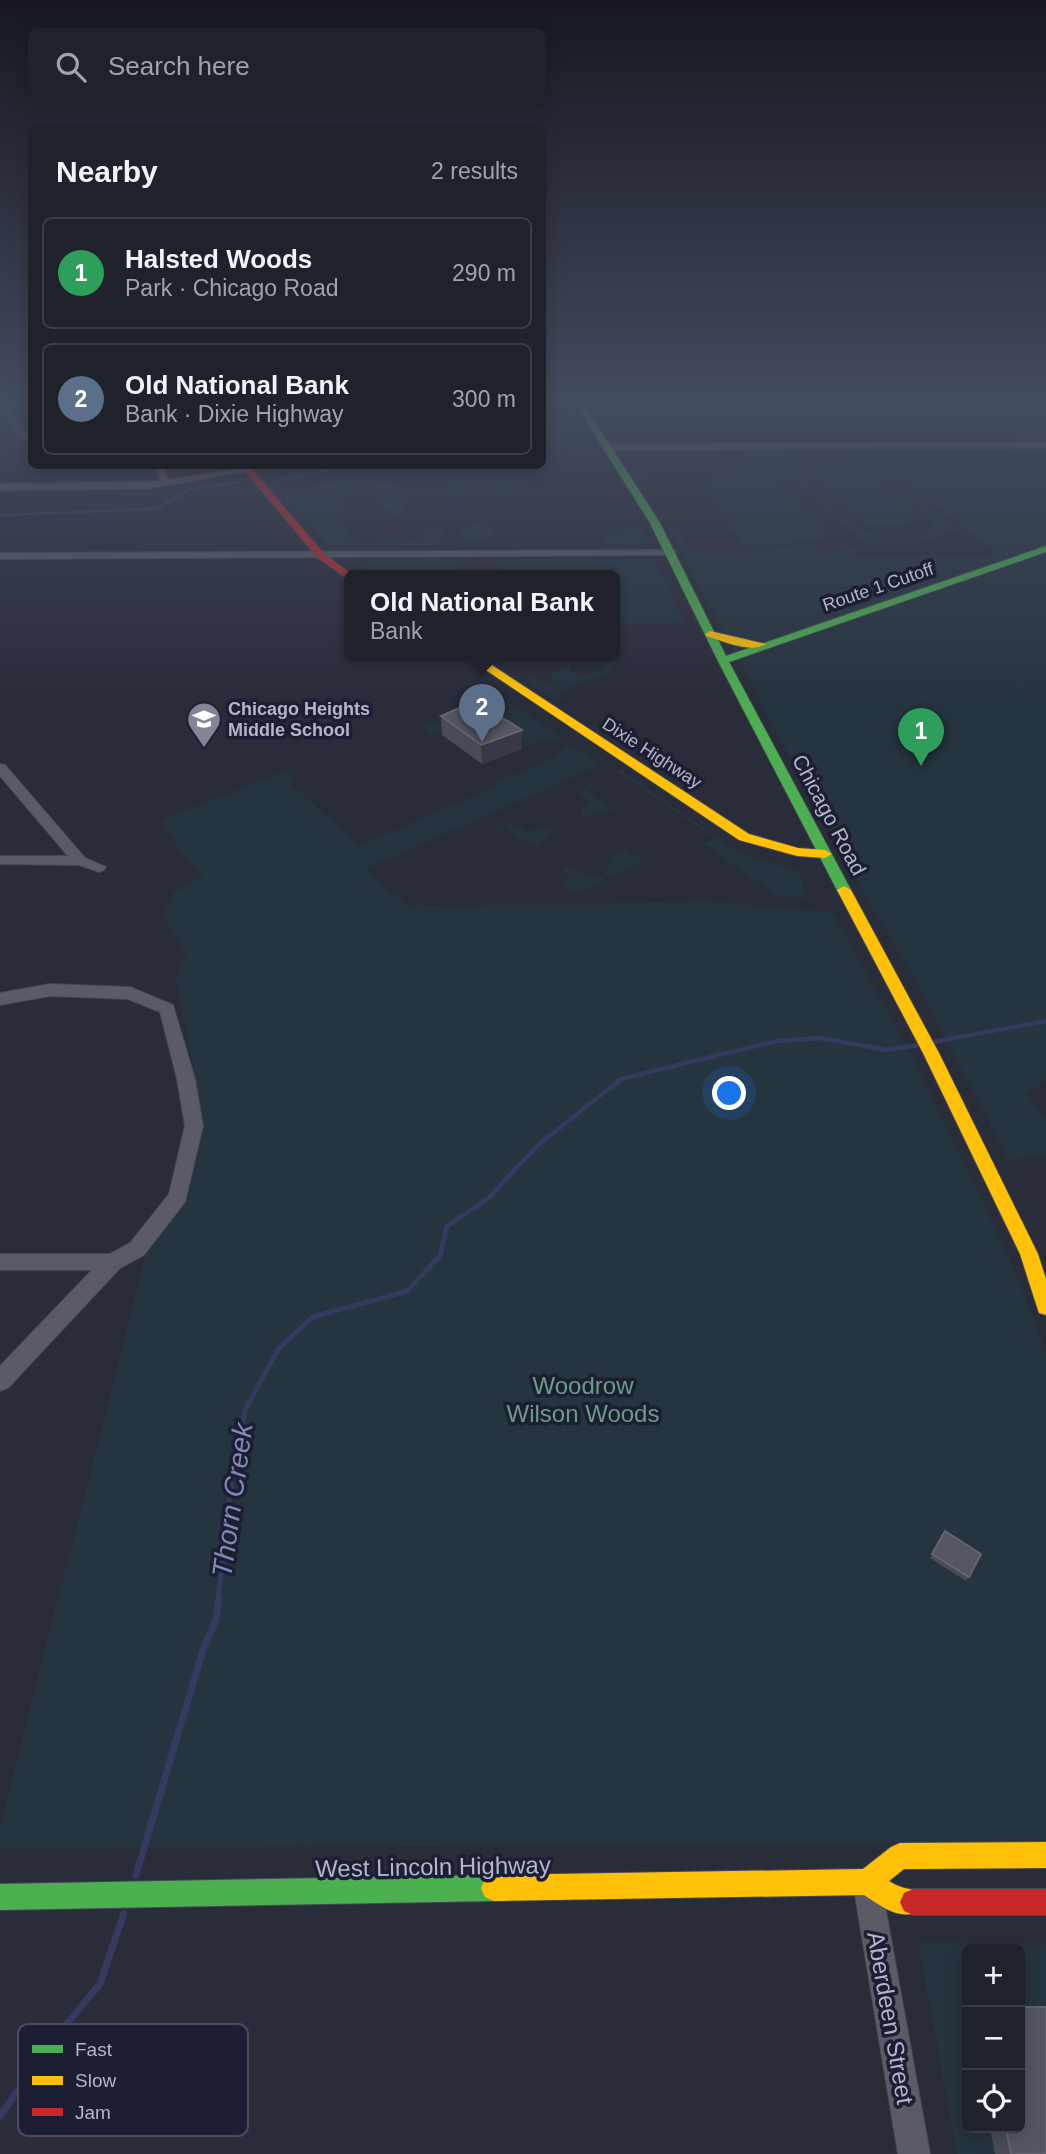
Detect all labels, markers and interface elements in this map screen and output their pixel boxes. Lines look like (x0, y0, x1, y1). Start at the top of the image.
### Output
search box (28, 28, 546, 105)
icon: search (52, 48, 90, 86)
text: Search here (108, 51, 250, 81)
text: Nearby (56, 155, 158, 188)
text: 2 results (431, 158, 518, 184)
text: Halsted Woods (125, 244, 312, 274)
text: 1 (75, 260, 87, 286)
text: 290 m (452, 260, 516, 286)
text: Park · Chicago Road (125, 275, 339, 301)
text: Old National Bank (125, 370, 349, 400)
text: 2 (75, 386, 87, 412)
text: 300 m (452, 386, 516, 412)
text: Bank · Dixie Highway (125, 401, 344, 427)
street label: Route 1 Cutoff (820, 558, 937, 615)
popup (344, 570, 620, 661)
text: Old National Bank (370, 587, 594, 617)
text: Bank (370, 618, 422, 644)
pin: 2 (459, 684, 505, 742)
place label: Chicago Heights Middle School (228, 699, 370, 740)
school or university icon: Chicago Heights Middle School (185, 700, 223, 749)
pin: 1 (898, 708, 944, 766)
street label: Dixie Highway (599, 714, 705, 792)
street label: Chicago Road (788, 751, 871, 879)
your location (712, 1076, 746, 1110)
park label: Woodrow Wilson Woods (507, 1372, 659, 1427)
water label: Thorn Creek (206, 1419, 259, 1579)
street label: West Lincoln Highway (315, 1851, 551, 1882)
street label: Aberdeen Street (862, 1929, 919, 2107)
map controls (962, 1944, 1025, 2133)
button: + (962, 1944, 1025, 2007)
button: − (962, 2007, 1025, 2070)
legend (18, 2024, 248, 2136)
text: Fast (75, 2039, 113, 2060)
text: Slow (75, 2070, 116, 2091)
button: locate (962, 2070, 1025, 2133)
text: Jam (75, 2102, 111, 2123)

